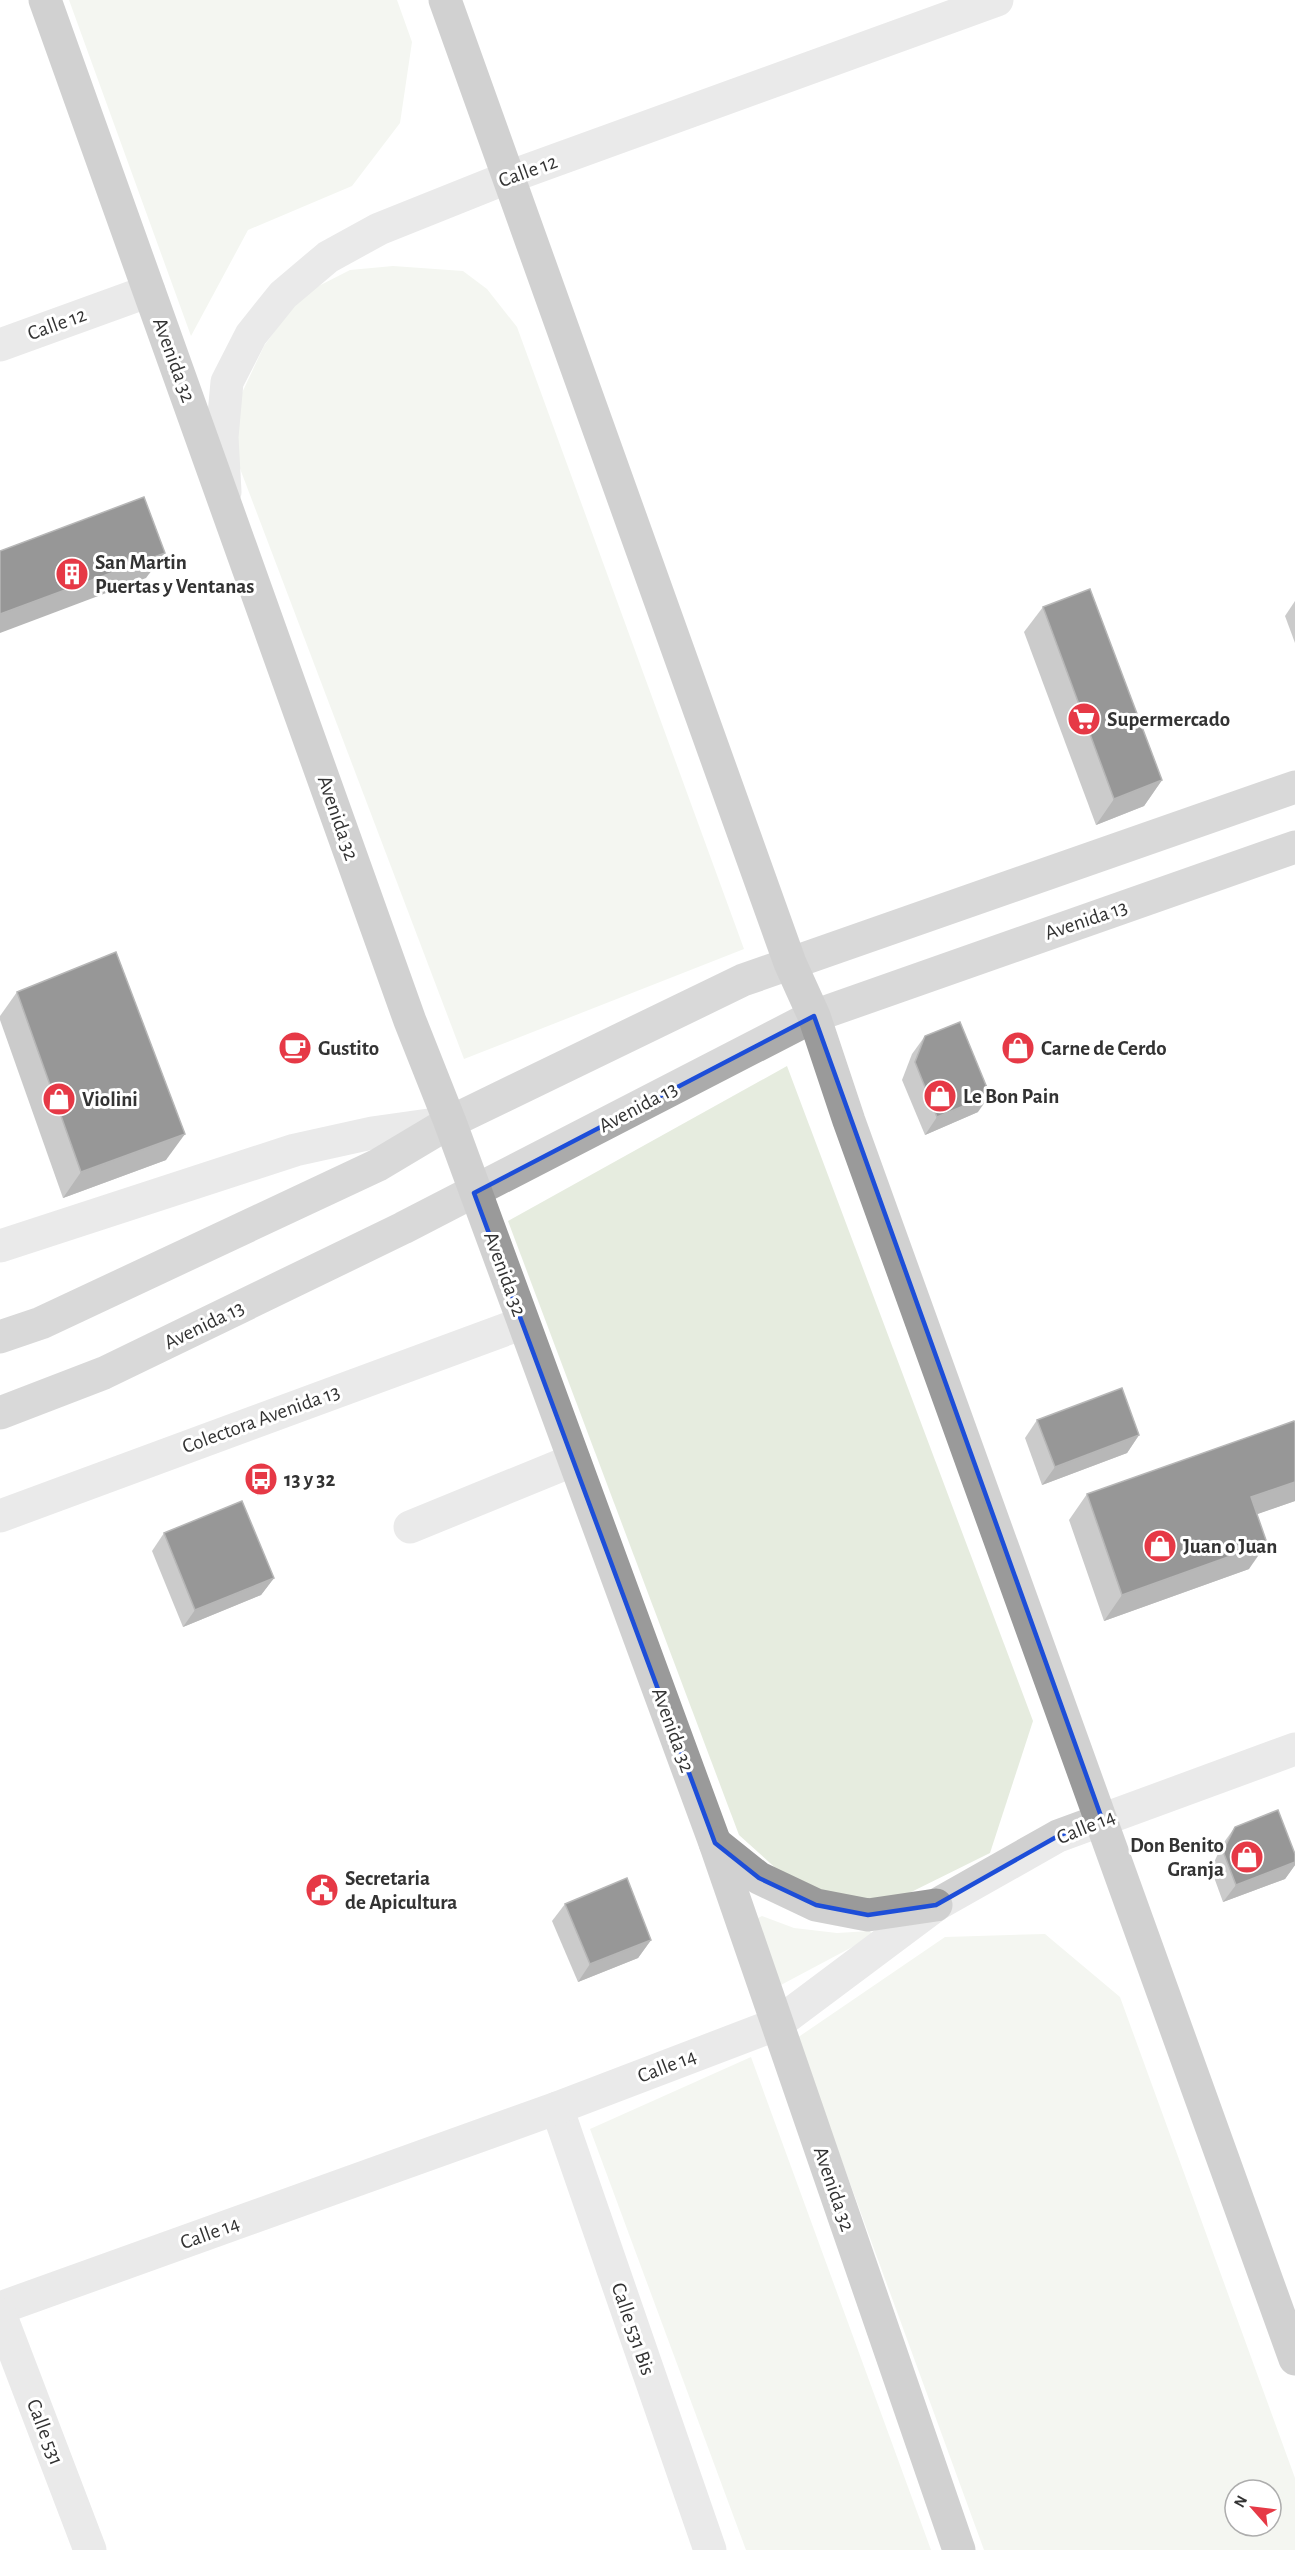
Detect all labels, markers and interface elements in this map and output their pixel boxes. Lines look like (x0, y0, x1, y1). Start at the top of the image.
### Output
street label: Calle 12 (496, 151, 560, 191)
street label: Calle 12 (25, 304, 89, 344)
street label: Avenida 32 (149, 315, 199, 405)
place label: San Martin Puertas y Ventanas (95, 552, 254, 597)
building icon: San Martin Puertas y Ventanas (54, 556, 90, 592)
supermarket icon: Supermercado (1066, 701, 1102, 737)
place label: Supermercado (1107, 709, 1230, 730)
street label: Avenida 32 (314, 773, 362, 863)
street label: Avenida 13 (1042, 896, 1130, 944)
cafe icon: Gustito (277, 1030, 313, 1066)
shop icon: Carne de Cerdo (1000, 1030, 1036, 1066)
place label: Gustito (318, 1038, 379, 1059)
place label: Carne de Cerdo (1041, 1038, 1167, 1059)
street label: Avenida 13 (595, 1078, 681, 1136)
shop icon: Le Bon Pain (922, 1078, 958, 1114)
shop icon: Violini (41, 1081, 77, 1117)
place label: Le Bon Pain (963, 1086, 1059, 1107)
place label: Violini (82, 1089, 138, 1110)
street label: Avenida 32 (480, 1229, 530, 1319)
street label: Avenida 13 (161, 1297, 247, 1353)
street label: Colectora Avenida 13 (179, 1381, 343, 1457)
bus stop icon: 13 y 32 (243, 1461, 279, 1497)
place label: 13 y 32 (284, 1469, 335, 1490)
shop icon: Juan o Juan (1142, 1528, 1178, 1564)
place label: Juan o Juan (1183, 1536, 1277, 1557)
street label: Avenida 32 (648, 1685, 698, 1775)
street label: Calle 14 (1054, 1806, 1118, 1848)
place label: Don Benito Granja (1130, 1835, 1224, 1880)
shop icon: Don Benito Granja (1229, 1839, 1265, 1875)
place label: Secretaria de Apicultura (345, 1868, 457, 1913)
public building icon: Secretaria de Apicultura (304, 1872, 340, 1908)
street label: Calle 14 (635, 2045, 699, 2087)
street label: Avenida 32 (810, 2144, 858, 2234)
street label: Calle 14 (178, 2213, 242, 2253)
street label: Calle 531 Bis (607, 2280, 659, 2378)
street label: Calle 531 (23, 2396, 67, 2468)
north arrow (1223, 2478, 1283, 2538)
text: N (1231, 2493, 1250, 2510)

